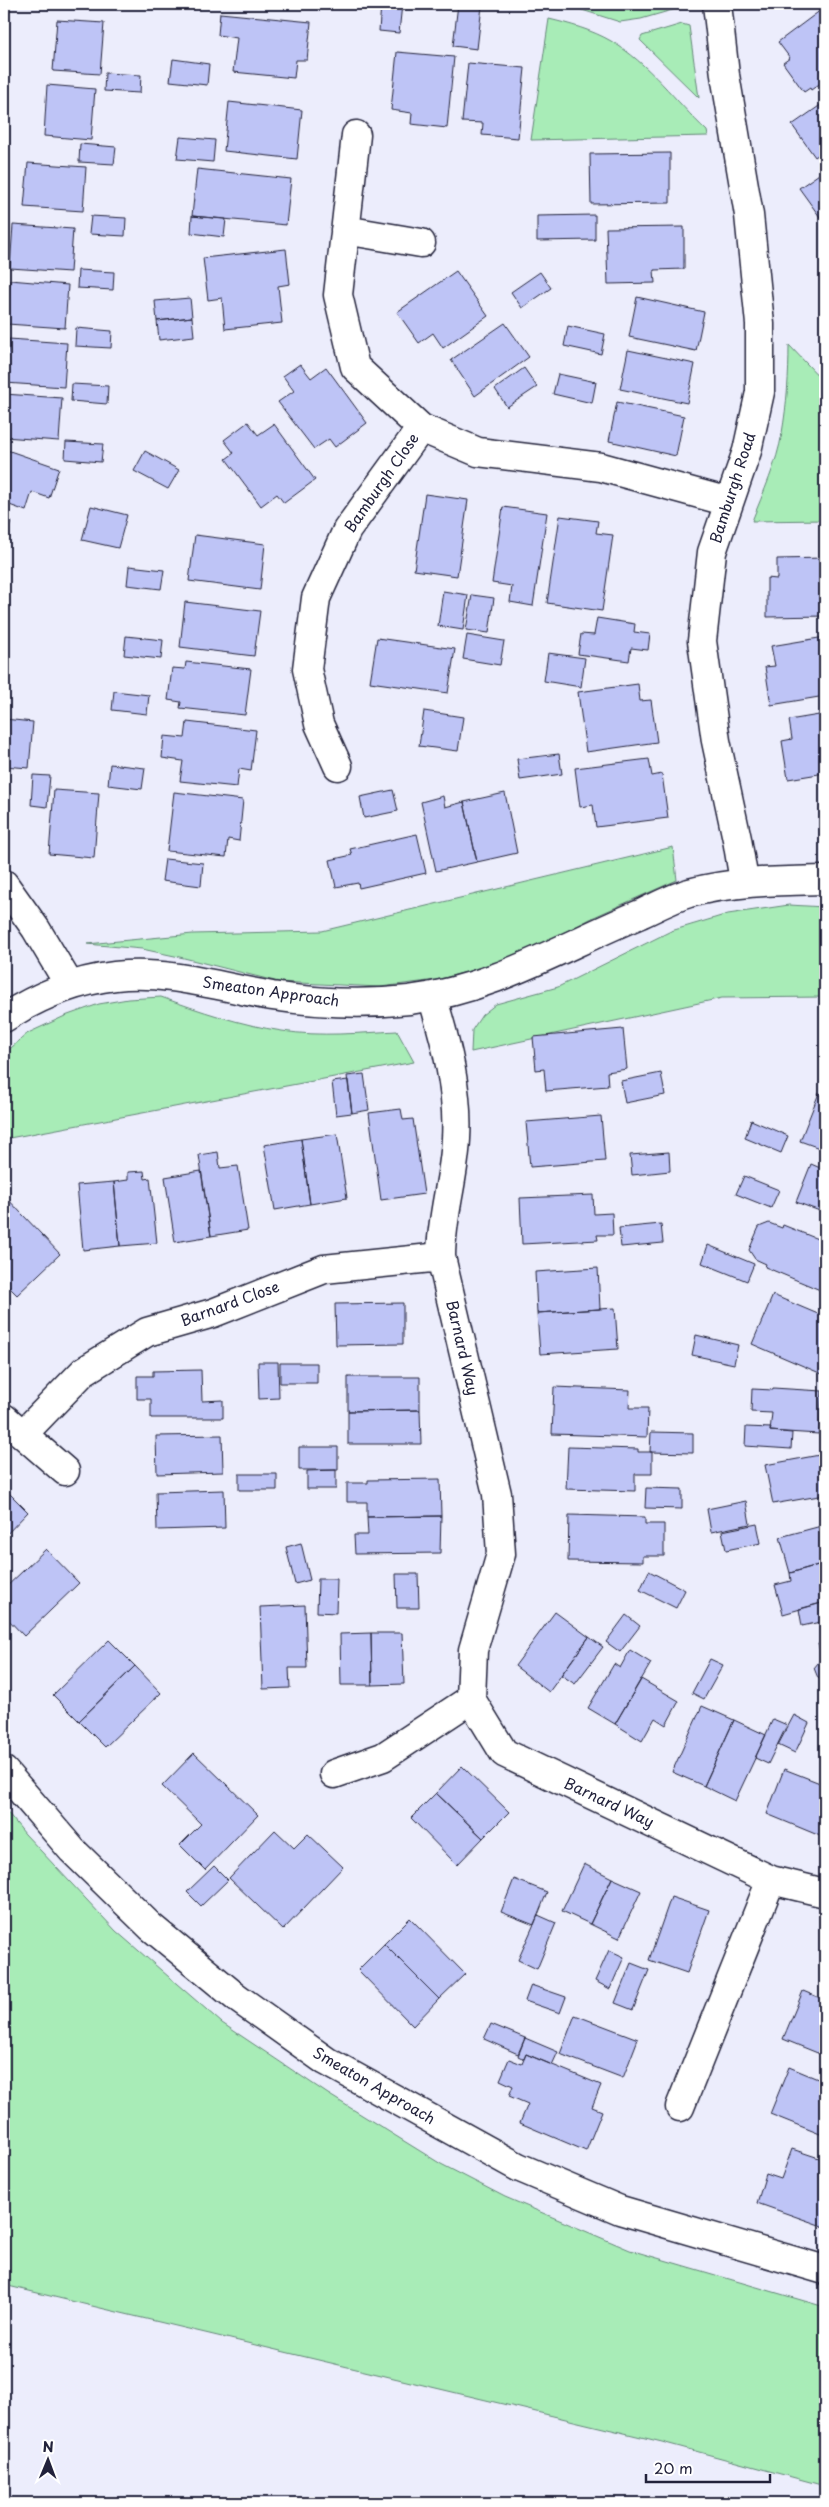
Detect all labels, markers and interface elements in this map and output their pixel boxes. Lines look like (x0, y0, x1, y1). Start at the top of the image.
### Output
street label: Bamburgh Close (338, 428, 424, 537)
street label: Bamburgh Road (703, 429, 760, 546)
street label: Smeaton Approach (201, 970, 341, 1011)
street label: Barnard Close (177, 1274, 282, 1331)
street label: Barnard Way (441, 1298, 486, 1398)
street label: Barnard Way (561, 1771, 659, 1833)
street label: Smeaton Approach (309, 2040, 440, 2129)
north arrow (22, 2434, 72, 2484)
text: N (43, 2436, 54, 2457)
scale bar (646, 2452, 770, 2484)
text: 20 m (654, 2456, 693, 2479)

